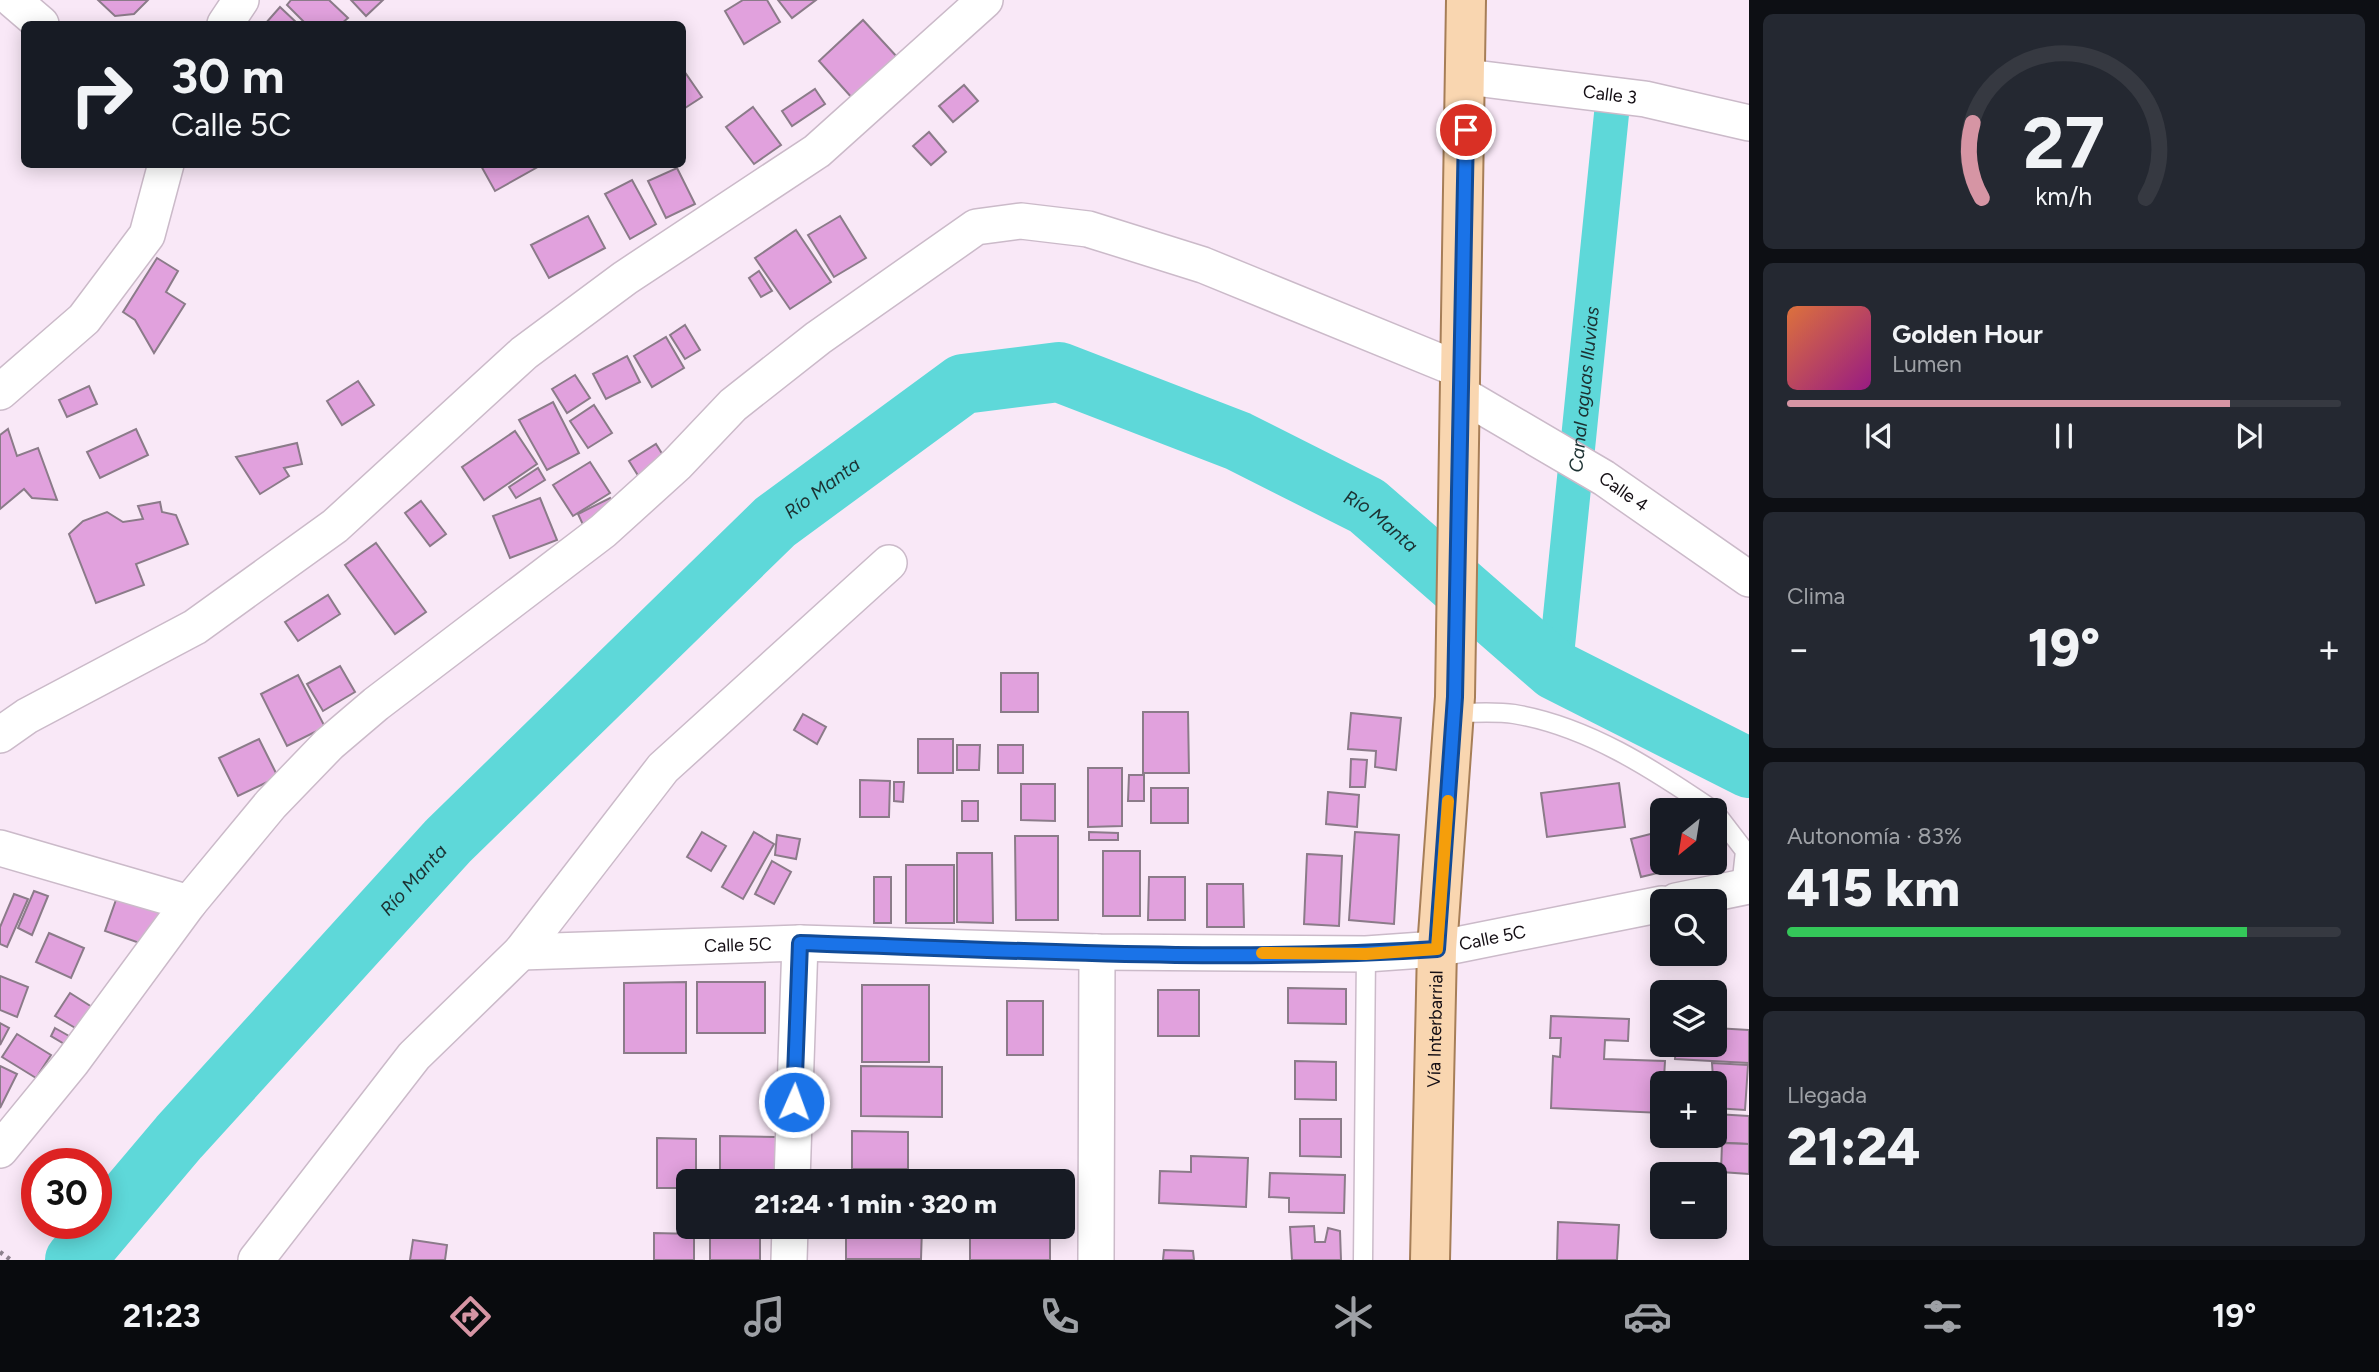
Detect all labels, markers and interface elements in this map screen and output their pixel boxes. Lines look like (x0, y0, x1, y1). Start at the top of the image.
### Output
text: 30 m (171, 46, 284, 105)
icon: right (56, 49, 147, 140)
street label: Calle 3 (1582, 80, 1638, 109)
text: 27 (2023, 99, 2105, 186)
pin (1436, 100, 1496, 160)
text: Calle 5C (171, 106, 291, 144)
icon: arrive (1447, 111, 1485, 149)
text: km/h (2035, 180, 2093, 210)
water label: Canal aguas lluvias (1564, 305, 1603, 474)
text: Golden Hour (1892, 318, 2043, 350)
text: Lumen (1892, 350, 1962, 378)
icon: previous (1860, 417, 1898, 455)
icon: pause (2045, 417, 2083, 455)
icon: next (2230, 417, 2268, 455)
water label: Río Manta (779, 452, 864, 523)
street label: Calle 4 (1595, 467, 1653, 517)
water label: Río Manta (1340, 485, 1423, 557)
text: Clima (1787, 582, 1845, 610)
text: 19° (2028, 617, 2100, 679)
text: − (1787, 626, 1811, 672)
text: + (2317, 626, 2341, 672)
north arrow (1650, 798, 1727, 875)
map controls (1650, 798, 1727, 1239)
text: Autonomía · 83% (1787, 822, 1962, 850)
water label: Río Manta (375, 839, 451, 920)
text: 415 km (1787, 857, 1960, 919)
button: search (1650, 889, 1727, 966)
street label: Calle 5C (1457, 920, 1528, 955)
street label: Calle 5C (704, 933, 772, 957)
street label: Vía Interbarrial (1423, 970, 1448, 1088)
button: layers (1650, 980, 1727, 1057)
position arrow (757, 1065, 831, 1139)
button: + (1650, 1071, 1727, 1148)
text: Llegada (1787, 1081, 1867, 1109)
text: 21:24 (1787, 1116, 1920, 1178)
speed limit sign: 30 (21, 1148, 112, 1239)
button: − (1650, 1162, 1727, 1239)
text: 21:24 · 1 min · 320 m (754, 1188, 997, 1220)
icon: directions (446, 1292, 495, 1341)
icon: music (740, 1292, 789, 1341)
icon: phone (1035, 1292, 1084, 1341)
icon: climate (1329, 1292, 1378, 1341)
icon: car (1623, 1292, 1672, 1341)
icon: filters (1918, 1292, 1967, 1341)
text: 21:23 (123, 1297, 201, 1335)
text: 19° (2212, 1297, 2256, 1335)

